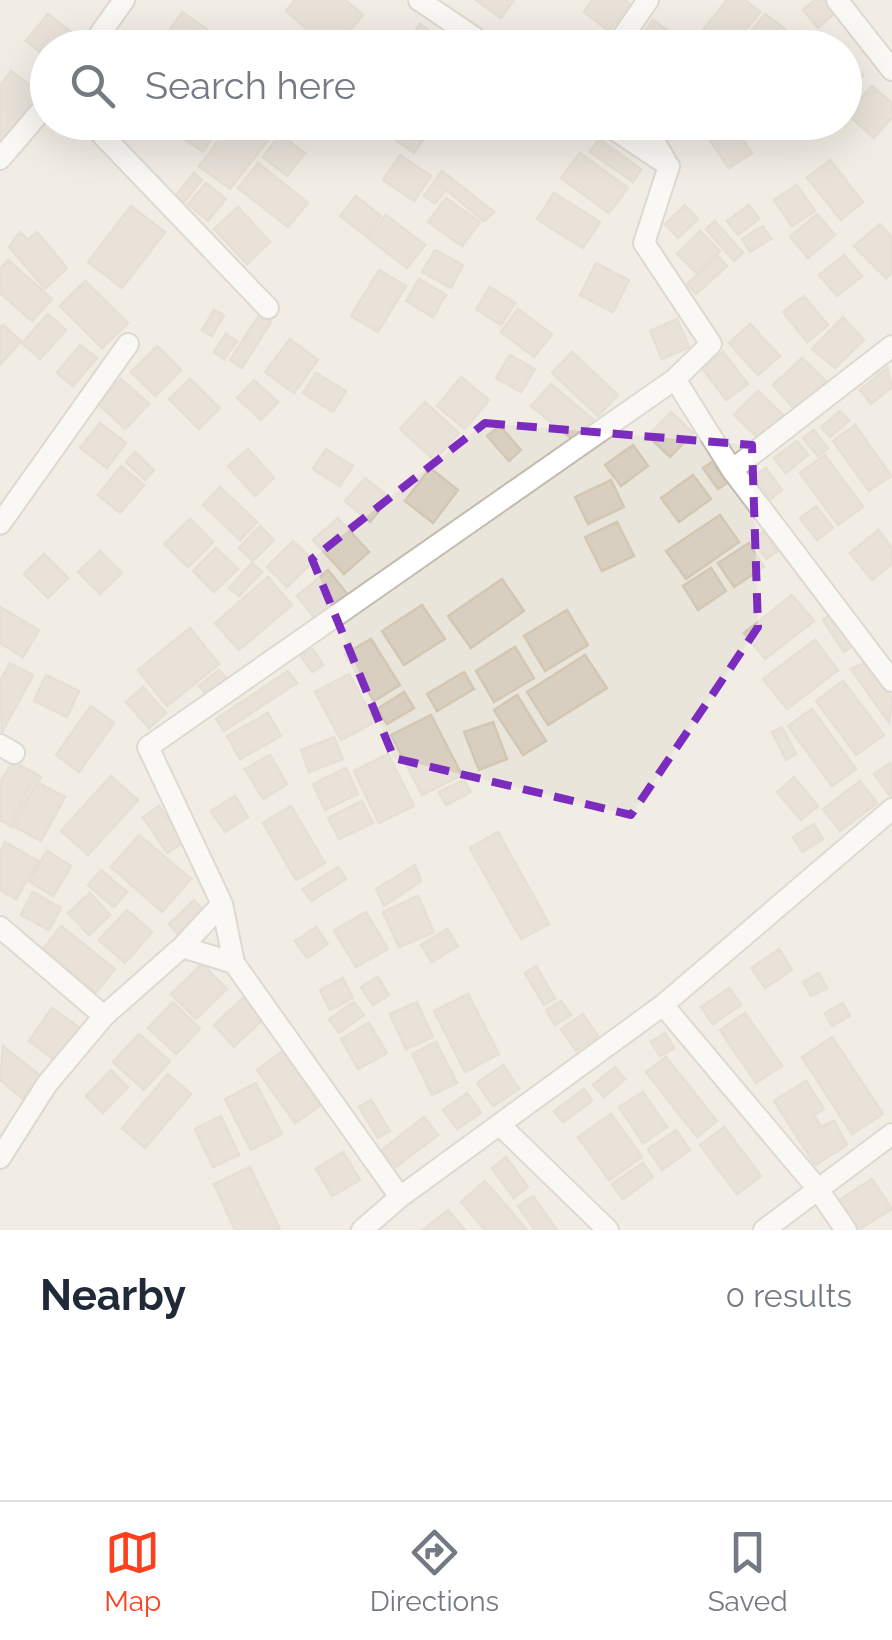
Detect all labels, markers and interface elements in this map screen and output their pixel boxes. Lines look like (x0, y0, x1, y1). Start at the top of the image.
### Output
search box (30, 30, 862, 140)
icon: search (65, 58, 120, 113)
text: Search here (145, 63, 356, 108)
text: Nearby (40, 1271, 186, 1320)
text: 0 results (725, 1277, 852, 1314)
tab: Map (104, 1525, 161, 1618)
tab: Directions (370, 1525, 499, 1618)
tab: Saved (708, 1525, 788, 1618)

